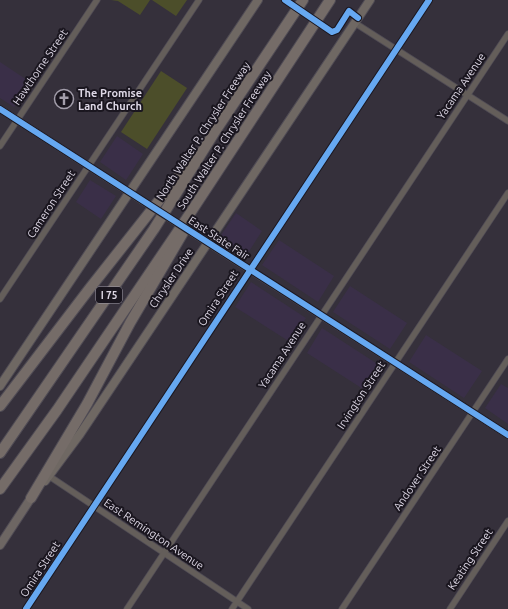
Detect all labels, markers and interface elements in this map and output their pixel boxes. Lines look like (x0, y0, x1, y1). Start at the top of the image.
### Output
street label: Hawthorne Street (10, 26, 70, 107)
street label: Yacama Avenue (434, 51, 488, 121)
street label: North Walter P. Chrysler Freeway (154, 59, 253, 202)
street label: South Walter P. Chrysler Freeway (175, 68, 274, 211)
place label: The Promise Land Church (78, 87, 142, 112)
church icon: The Promise Land Church (53, 88, 75, 110)
street label: Cameron Street (25, 167, 78, 240)
street label: East State Fair (186, 214, 252, 263)
street label: Chrysler Drive (147, 246, 195, 310)
street label: Omira Street (196, 267, 241, 328)
road number: I 75 (96, 287, 122, 303)
street label: Yacama Avenue (256, 319, 308, 391)
street label: Irvington Street (335, 358, 388, 431)
street label: Andover Street (391, 443, 443, 512)
street label: East Remington Avenue (102, 496, 206, 572)
street label: Keating Street (445, 526, 495, 592)
street label: Omira Street (18, 538, 63, 599)

